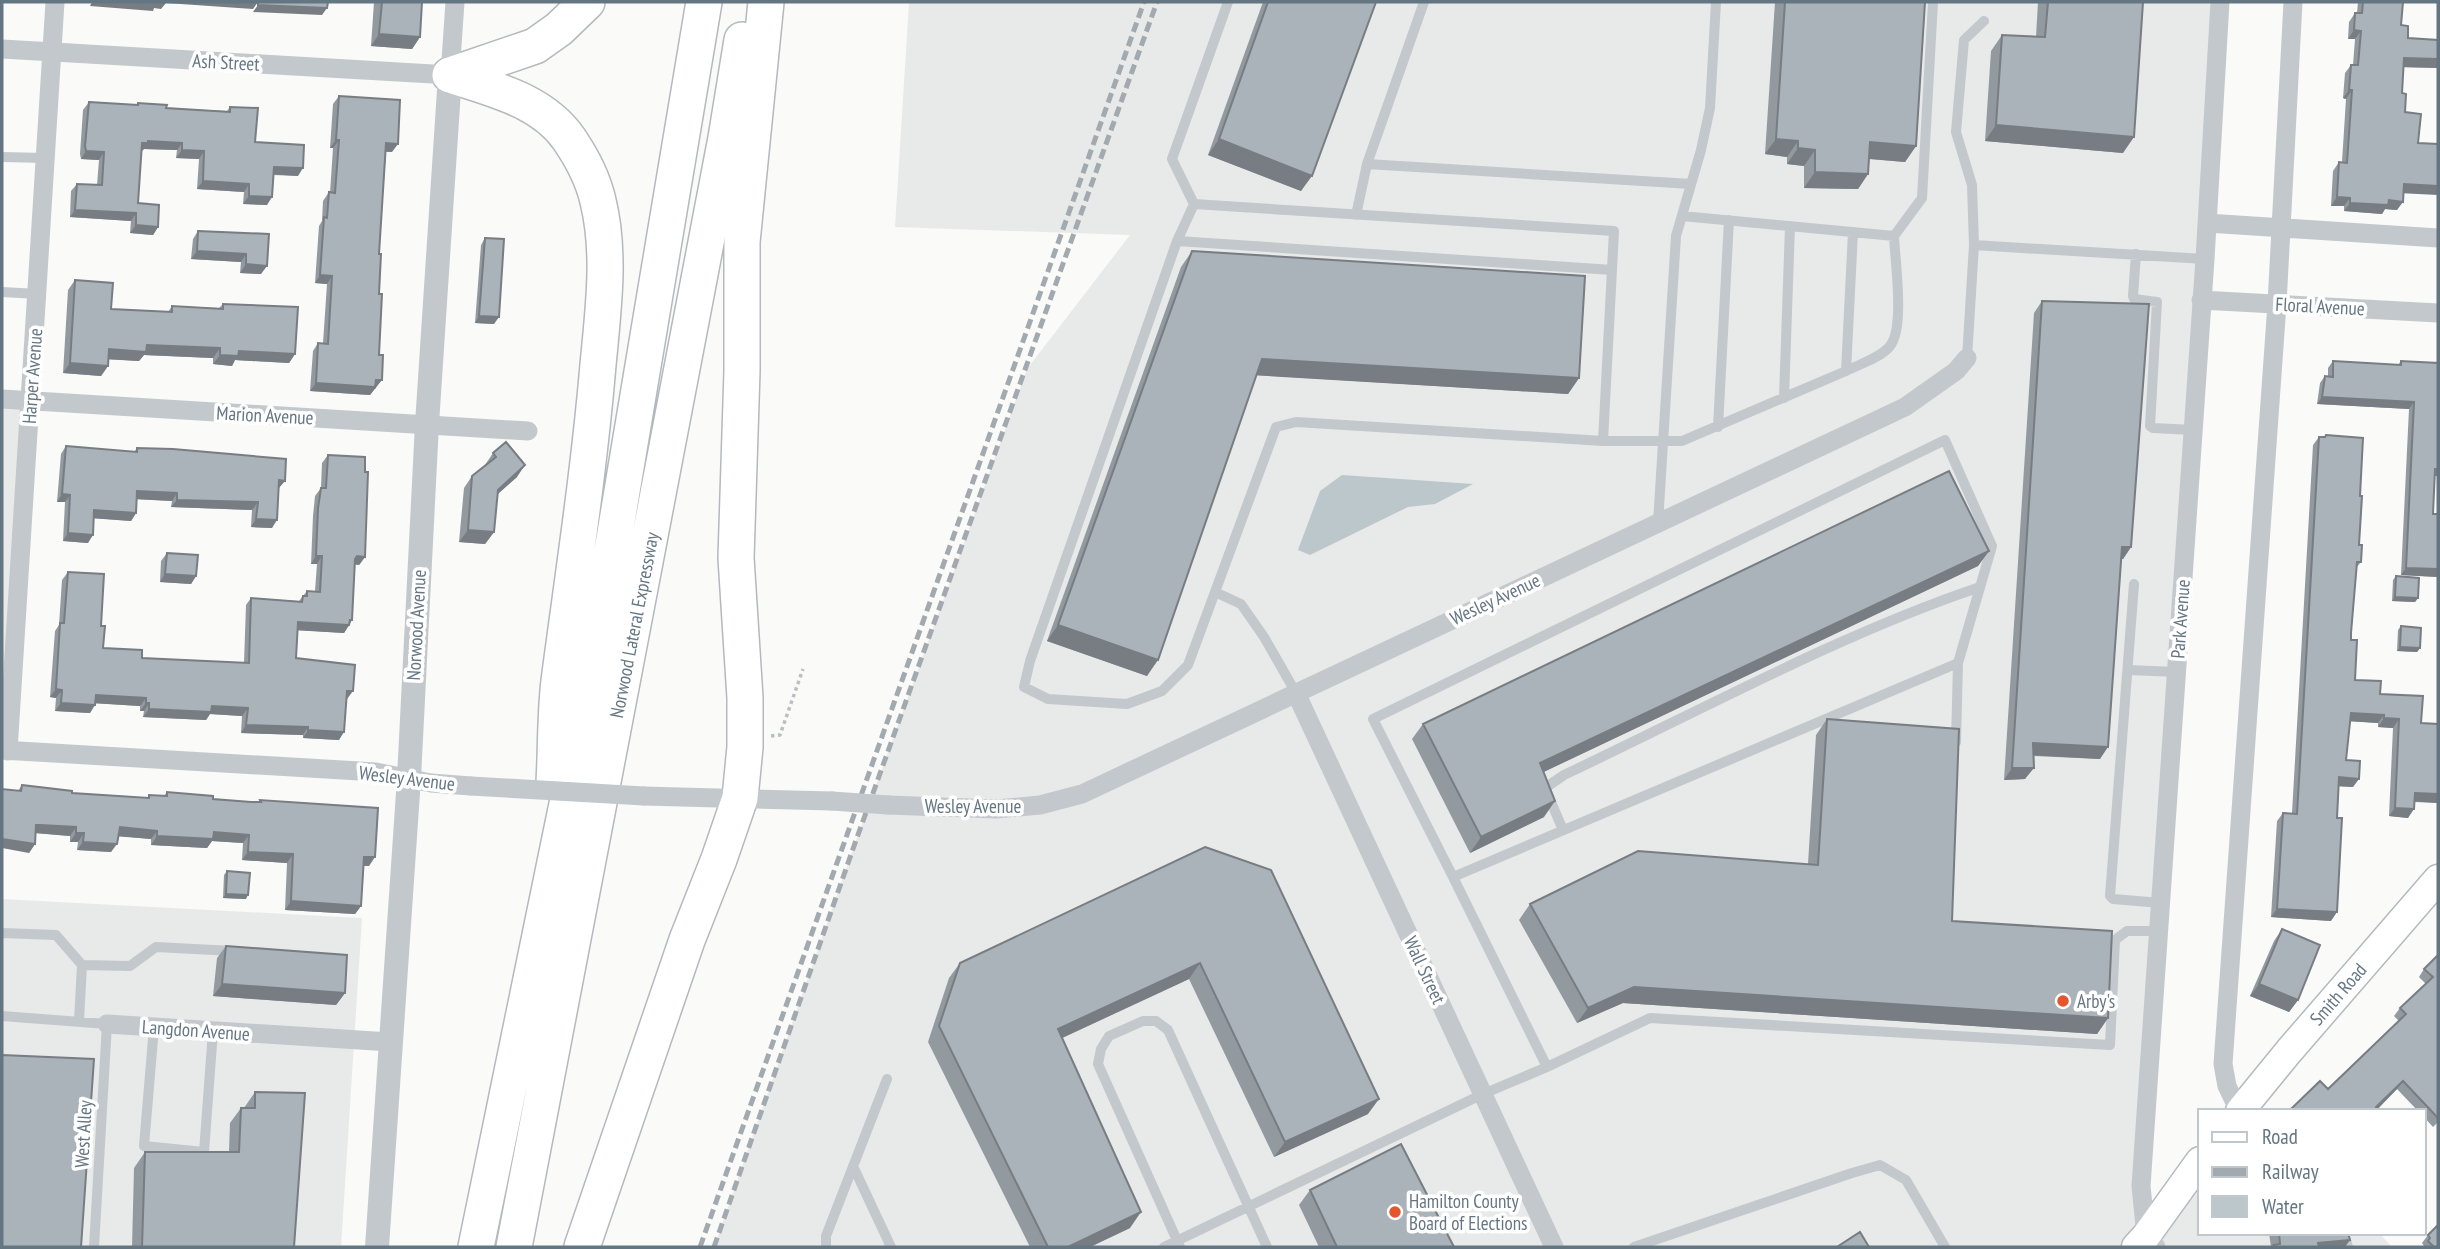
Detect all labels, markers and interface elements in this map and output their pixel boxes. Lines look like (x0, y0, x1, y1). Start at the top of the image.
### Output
street label: Ash Street (192, 48, 261, 76)
street label: Floral Avenue (2275, 292, 2365, 320)
street label: Harper Avenue (17, 327, 47, 425)
street label: Marion Avenue (216, 400, 314, 430)
street label: Norwood Lateral Expressway (604, 529, 664, 720)
street label: Wesley Avenue (1446, 568, 1544, 630)
street label: Norwood Avenue (401, 569, 431, 681)
street label: Park Avenue (2165, 578, 2195, 659)
street label: Wesley Avenue (358, 760, 456, 796)
street label: Wesley Avenue (925, 794, 1021, 818)
street label: Wall Street (1399, 932, 1451, 1008)
street label: Smith Road (2304, 958, 2372, 1030)
place label: Arby's (2077, 989, 2115, 1013)
marker: Arby's (2055, 993, 2071, 1009)
street label: Langdon Avenue (141, 1014, 251, 1046)
street label: West Alley (69, 1099, 97, 1168)
legend (2198, 1109, 2426, 1235)
text: Road (2262, 1123, 2298, 1150)
text: Railway (2262, 1158, 2319, 1185)
place label: Hamilton County Board of Elections (1409, 1189, 1528, 1235)
text: Water (2262, 1193, 2304, 1220)
marker: Hamilton County Board of Elections (1387, 1204, 1403, 1220)

